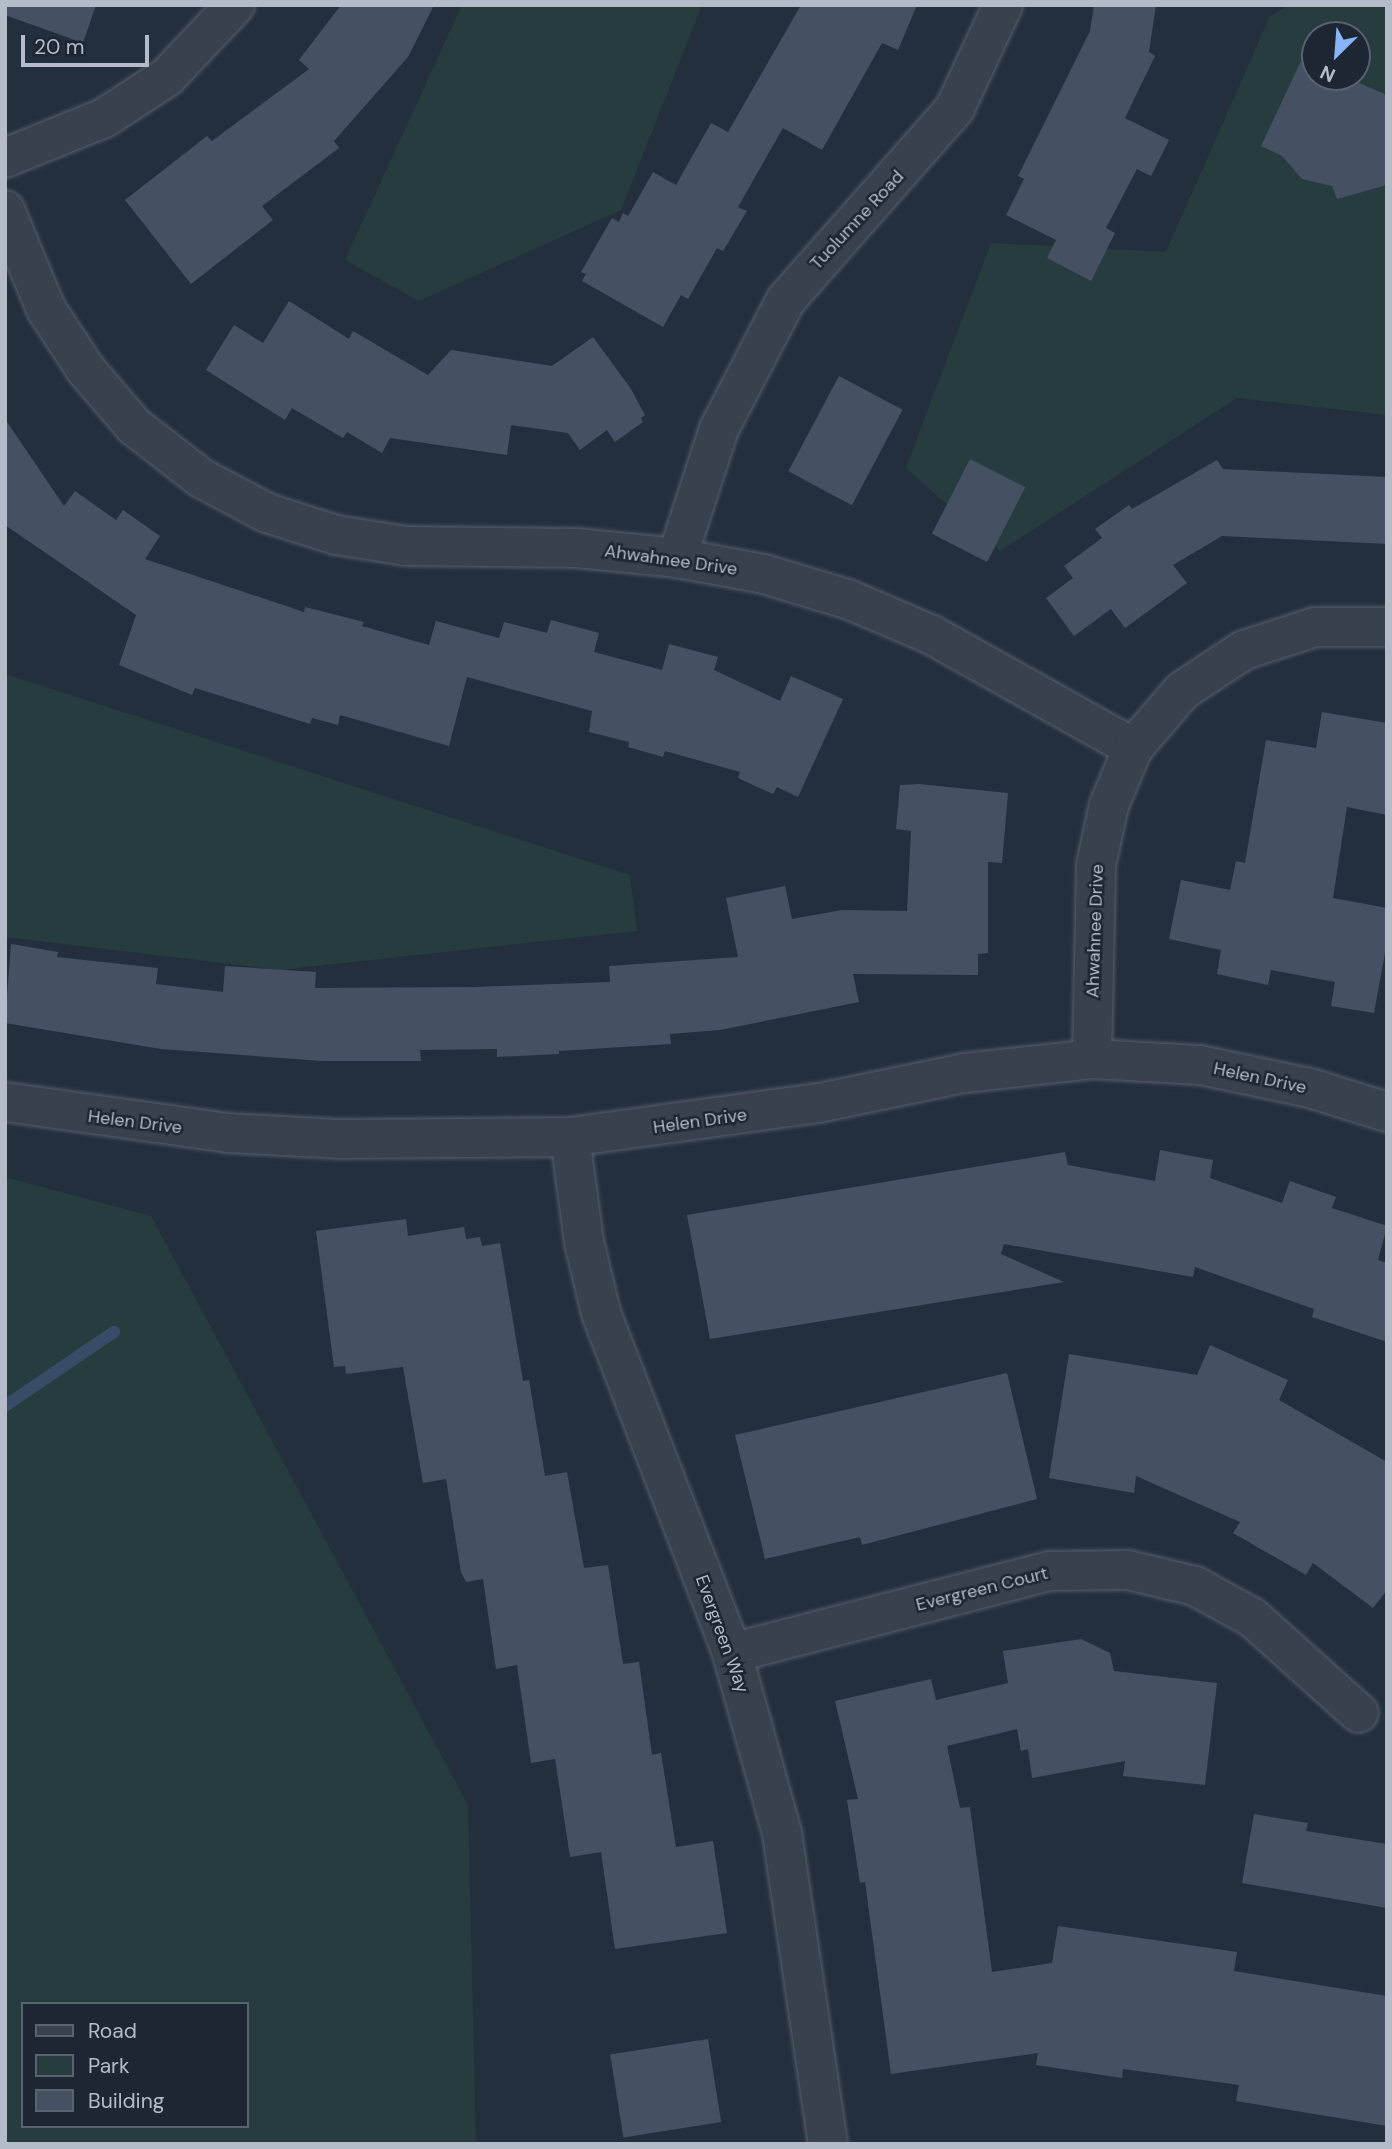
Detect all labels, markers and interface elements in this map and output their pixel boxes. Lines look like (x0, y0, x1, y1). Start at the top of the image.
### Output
scale bar (24, 21, 152, 65)
north arrow (1301, 21, 1371, 91)
text: 20 m (34, 33, 85, 61)
text: N (1316, 59, 1339, 88)
street label: Tuolumne Road (806, 166, 908, 274)
street label: Ahwahnee Drive (603, 540, 739, 580)
street label: Ahwahnee Drive (1082, 864, 1108, 998)
street label: Helen Drive (1212, 1058, 1308, 1098)
street label: Helen Drive (652, 1104, 748, 1138)
street label: Helen Drive (87, 1106, 183, 1138)
street label: Evergreen Court (914, 1562, 1050, 1616)
street label: Evergreen Way (691, 1572, 753, 1696)
legend (21, 2002, 248, 2128)
text: Road (88, 2017, 137, 2045)
text: Park (88, 2052, 129, 2080)
text: Building (88, 2087, 164, 2115)

